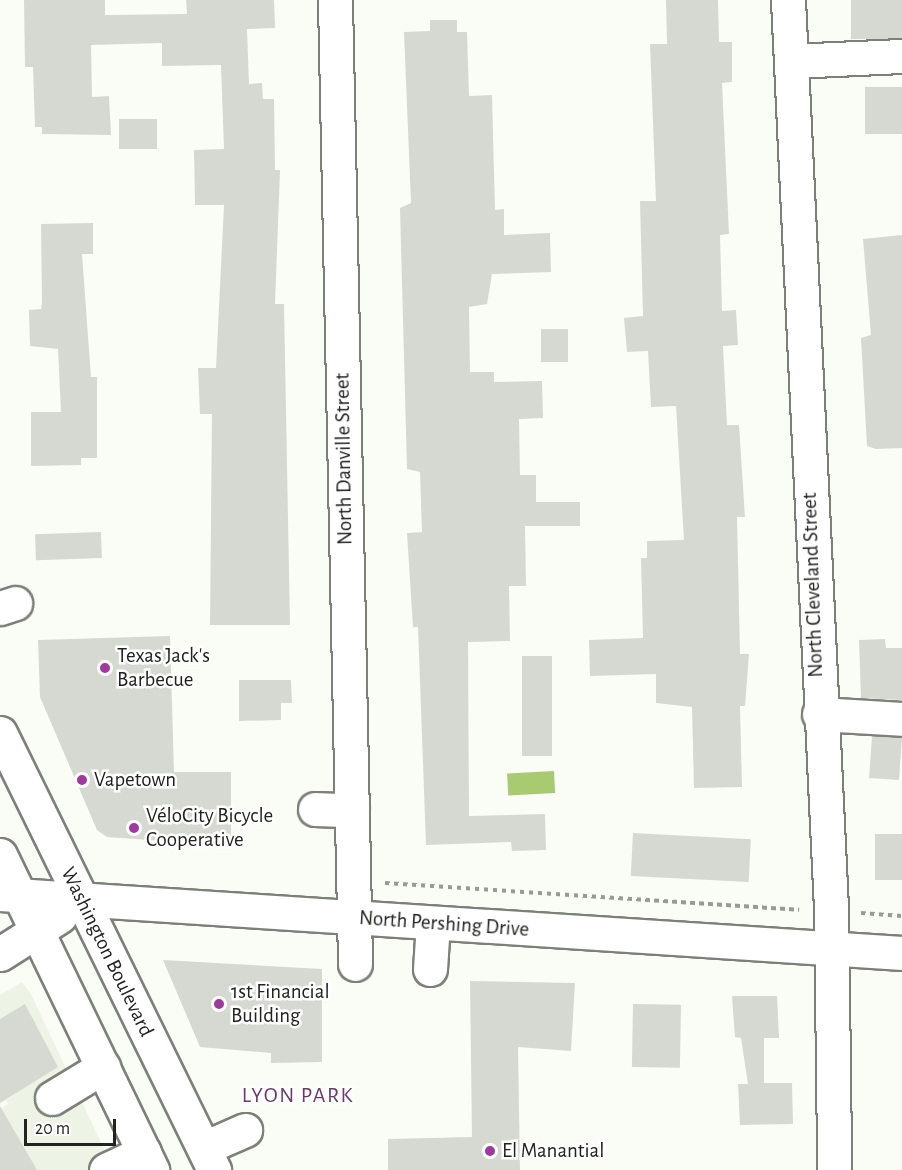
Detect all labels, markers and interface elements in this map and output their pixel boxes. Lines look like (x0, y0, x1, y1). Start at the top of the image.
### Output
street label: North Danville Street (330, 373, 358, 545)
street label: North Cleveland Street (797, 492, 829, 678)
place label: Texas Jack's Barbecue (117, 643, 210, 693)
marker: Texas Jack's Barbecue (98, 661, 112, 675)
place label: Vapetown (94, 767, 176, 793)
marker: Vapetown (75, 773, 89, 787)
place label: VéloCity Bicycle Cooperative (146, 803, 273, 853)
marker: VéloCity Bicycle Cooperative (127, 821, 141, 835)
street label: Washington Boulevard (55, 863, 159, 1041)
street label: North Pershing Drive (358, 905, 530, 943)
place label: 1st Financial Building (231, 979, 330, 1029)
marker: 1st Financial Building (212, 997, 226, 1011)
district label: LYON PARK (242, 1083, 354, 1109)
scale bar (27, 1107, 118, 1145)
text: 20 m (35, 1120, 70, 1138)
place label: El Manantial (502, 1138, 604, 1164)
marker: El Manantial (483, 1144, 497, 1158)

